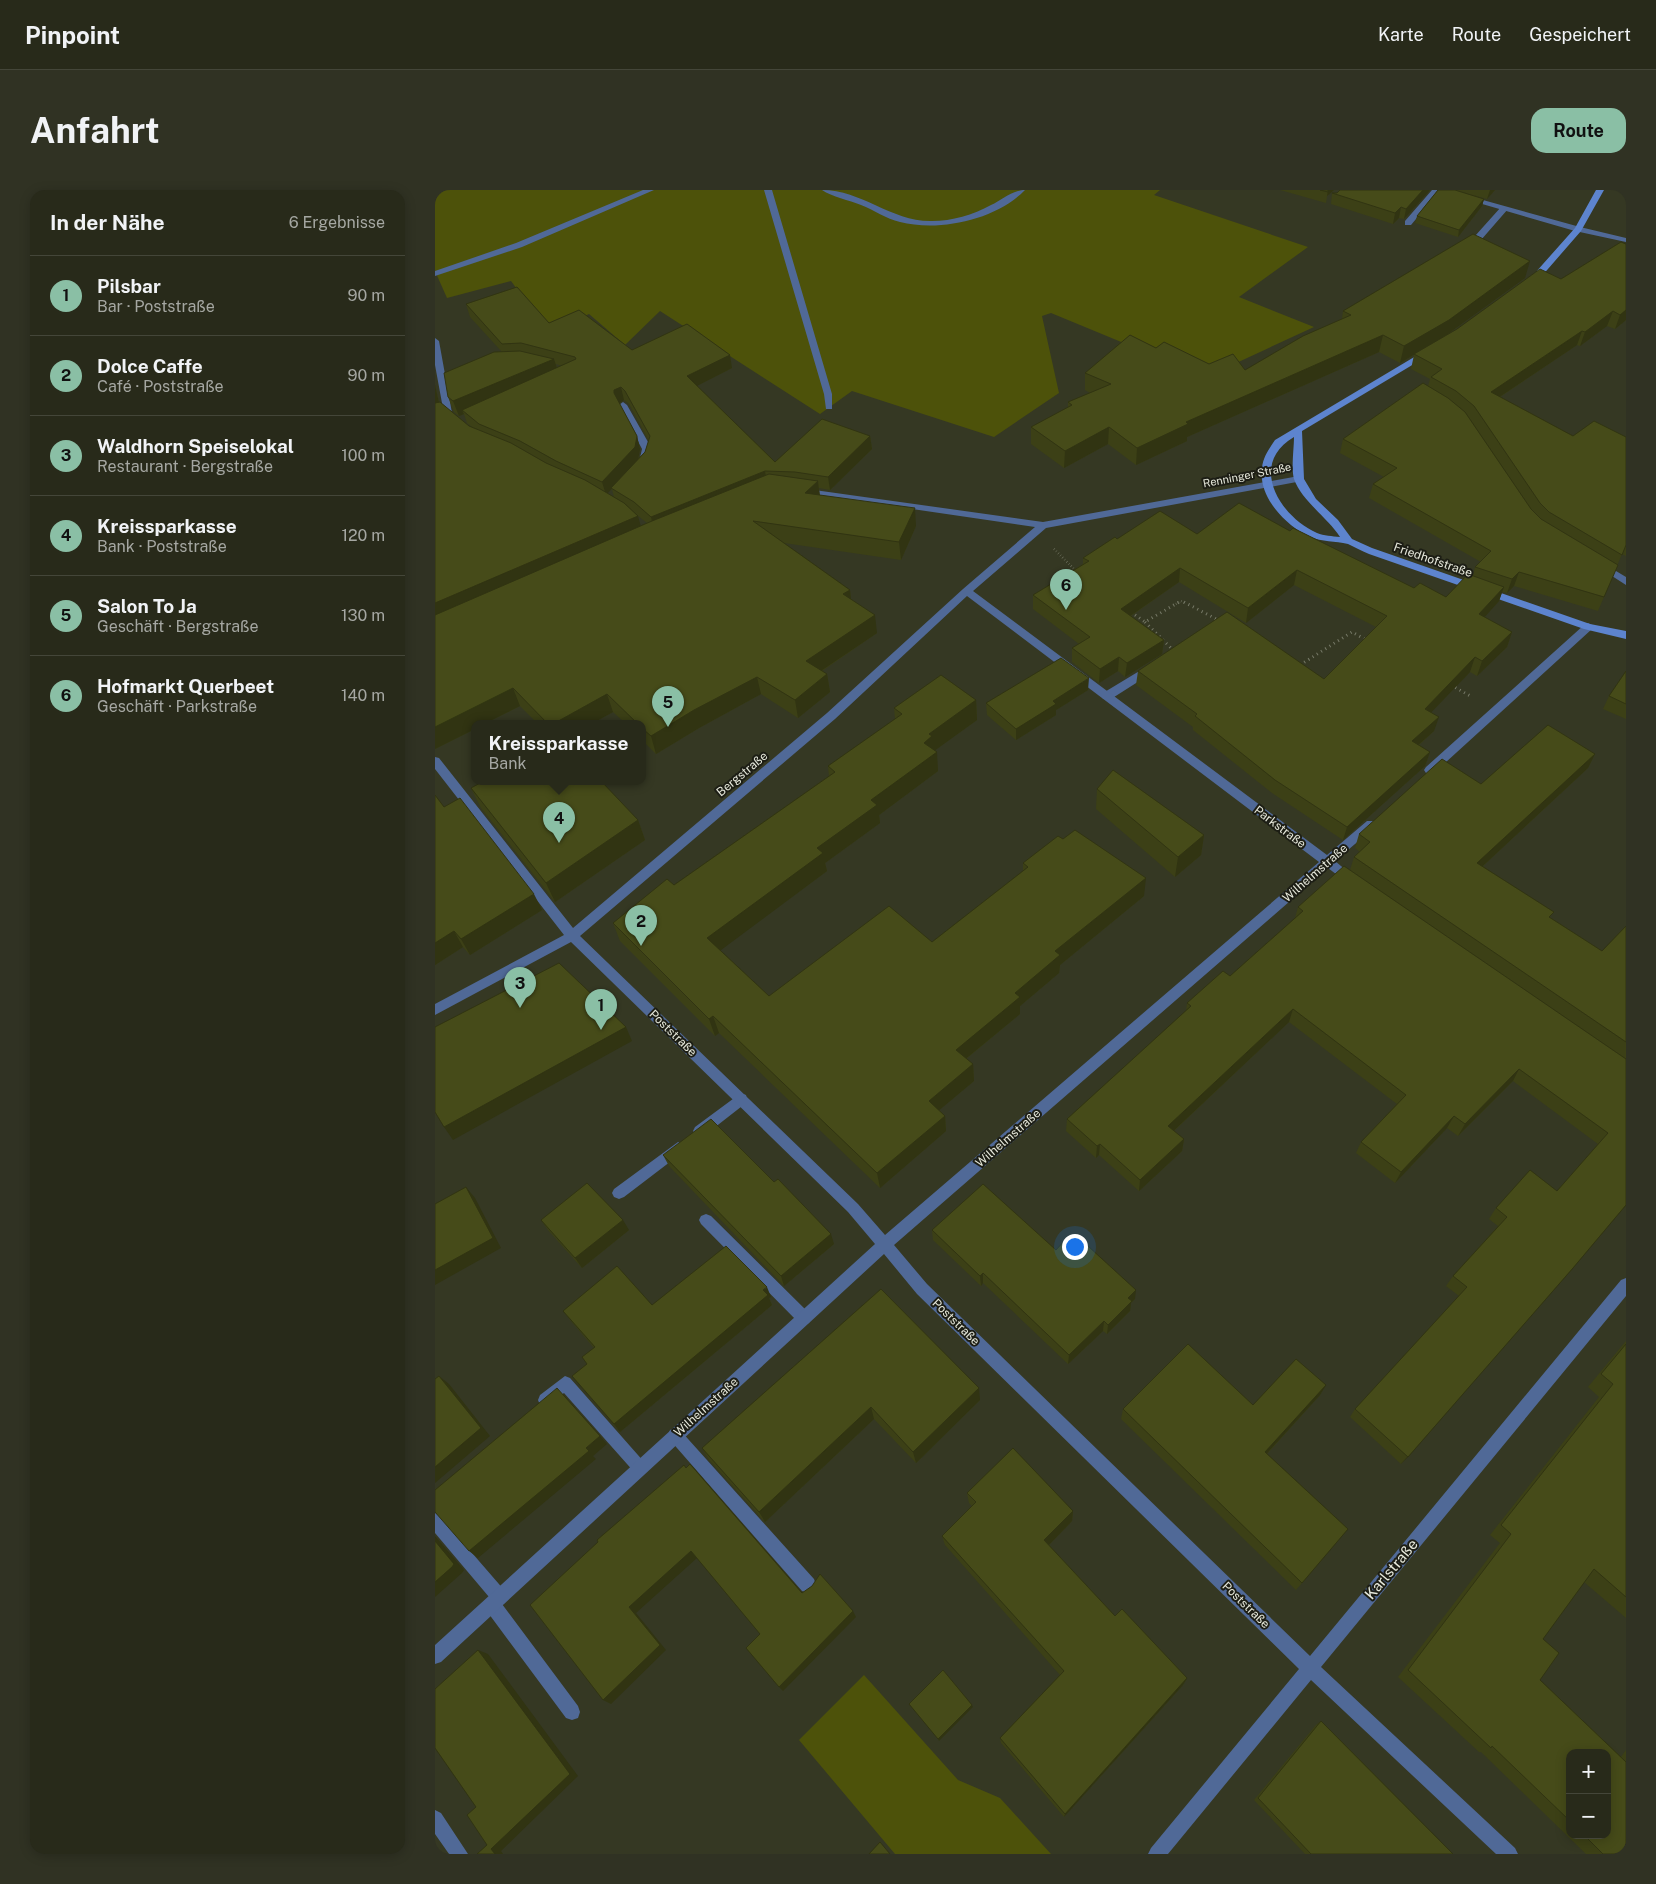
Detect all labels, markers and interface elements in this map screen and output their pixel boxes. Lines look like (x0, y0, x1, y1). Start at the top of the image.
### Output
text: Pinpoint (25, 21, 120, 49)
text: Karte (1378, 24, 1424, 45)
text: Route (1452, 24, 1501, 45)
text: Gespeichert (1529, 24, 1631, 45)
button: Route (1531, 108, 1626, 153)
text: Anfahrt (30, 110, 160, 151)
text: In der Nähe (50, 210, 165, 235)
text: 6 Ergebnisse (289, 213, 385, 232)
text: Pilsbar (97, 275, 161, 297)
text: 1 (63, 286, 69, 305)
text: 90 m (348, 286, 385, 305)
text: Bar · Poststraße (97, 297, 215, 316)
text: Dolce Caffe (97, 355, 203, 377)
text: 2 (61, 366, 71, 385)
text: 90 m (348, 366, 385, 385)
text: Café · Poststraße (97, 377, 224, 396)
text: Waldhorn Speiselokal (97, 435, 294, 457)
text: 3 (61, 446, 71, 465)
text: 100 m (341, 446, 385, 465)
text: Restaurant · Bergstraße (97, 457, 273, 476)
street label: Renninger Straße (1202, 461, 1292, 489)
text: Kreissparkasse (97, 515, 237, 537)
text: 4 (61, 526, 71, 545)
text: 120 m (341, 526, 385, 545)
text: Bank · Poststraße (97, 537, 227, 556)
street label: Friedhofstraße (1392, 540, 1474, 580)
pin: 6 (1050, 569, 1082, 610)
text: Salon To Ja (97, 595, 197, 617)
text: 5 (61, 606, 71, 625)
text: 130 m (341, 606, 385, 625)
text: Geschäft · Bergstraße (97, 617, 259, 636)
text: Hofmarkt Querbeet (97, 675, 274, 697)
text: 6 (61, 686, 71, 705)
text: 140 m (341, 686, 385, 705)
pin: 5 (652, 686, 684, 727)
text: Geschäft · Parkstraße (97, 697, 257, 716)
popup (471, 720, 646, 785)
text: Kreissparkasse (489, 732, 628, 754)
street label: Bergstraße (714, 749, 770, 799)
text: Bank (489, 754, 526, 773)
pin: 4 (543, 802, 575, 843)
street label: Parkstraße (1251, 803, 1309, 851)
street label: Wilhelmstraße (1280, 841, 1350, 905)
pin: 2 (625, 905, 657, 946)
pin: 3 (504, 967, 536, 1008)
pin: 1 (585, 989, 617, 1030)
street label: Poststraße (646, 1007, 700, 1059)
street label: Wilhelmstraße (973, 1106, 1043, 1170)
your location (1062, 1234, 1088, 1260)
street label: Poststraße (929, 1296, 983, 1348)
street label: Wilhelmstraße (671, 1374, 741, 1439)
street label: Karlstraße (1361, 1536, 1421, 1602)
street label: Poststraße (1219, 1579, 1273, 1631)
map controls (1566, 1749, 1611, 1839)
button: + (1566, 1749, 1611, 1794)
button: − (1566, 1794, 1611, 1839)

